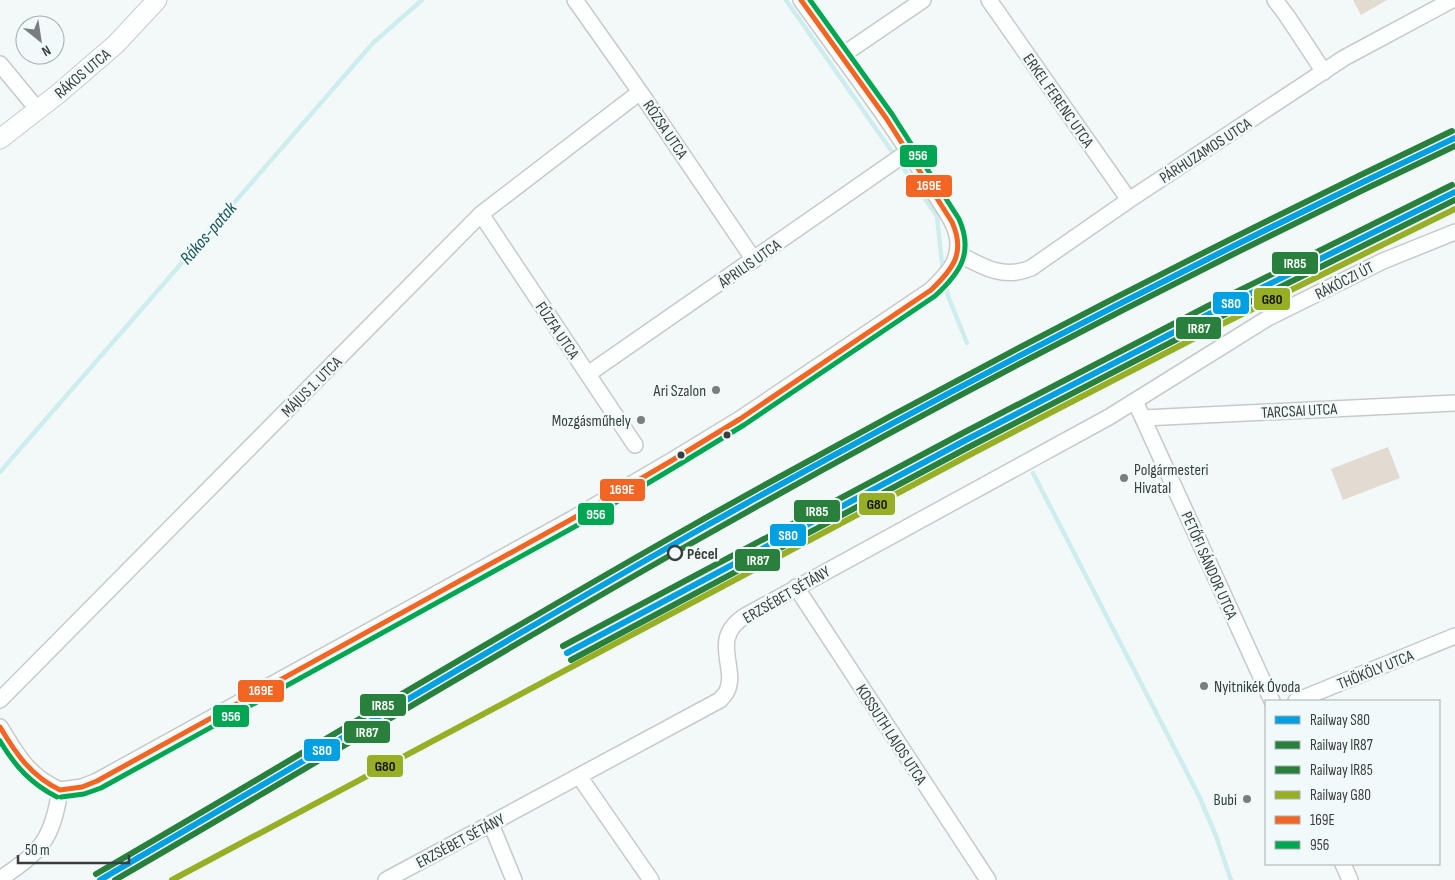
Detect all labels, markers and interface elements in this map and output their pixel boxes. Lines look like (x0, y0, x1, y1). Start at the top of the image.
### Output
north arrow (15, 15, 65, 65)
text: N (39, 42, 54, 60)
street label: RÁKOS UTCA (51, 45, 115, 103)
street label: ERKEL FERENC UTCA (1018, 50, 1097, 152)
street label: RÓZSA UTCA (638, 97, 691, 163)
street label: PÁRHUZAMOS UTCA (1156, 114, 1255, 188)
line badge: 956 (899, 144, 938, 168)
text: 956 (908, 147, 928, 164)
line badge: 169E (905, 174, 953, 198)
text: 169E (917, 177, 941, 194)
water label: Rákos-patak (176, 197, 242, 269)
street label: ÁPRILIS UTCA (714, 236, 785, 293)
line badge: IR85 (1271, 251, 1319, 275)
text: IR85 (1284, 255, 1306, 272)
street label: RÁKÓCZI ÚT (1312, 258, 1378, 304)
line badge: G80 (1253, 287, 1291, 311)
line badge: S80 (1212, 291, 1250, 315)
text: G80 (1262, 291, 1283, 308)
text: S80 (1221, 295, 1241, 312)
street label: FŰZFA UTCA (531, 299, 583, 363)
line badge: IR87 (1175, 316, 1222, 340)
text: IR87 (1188, 320, 1211, 337)
street label: MÁJUS 1. UTCA (278, 353, 346, 421)
place label: Ari Szalon (653, 382, 706, 401)
marker: Ari Szalon (710, 384, 722, 396)
street label: TARCSAI UTCA (1261, 400, 1338, 423)
place label: Mozgásműhely (552, 412, 631, 431)
marker: Mozgásműhely (635, 414, 647, 426)
unlabelled marker (722, 430, 732, 440)
unlabelled marker (676, 450, 686, 460)
place label: Polgármesteri Hivatal (1134, 461, 1209, 498)
marker: Polgármesteri Hivatal (1118, 472, 1130, 484)
line badge: 169E (599, 478, 646, 502)
text: 169E (610, 481, 634, 498)
line badge: G80 (858, 492, 896, 516)
text: G80 (867, 496, 888, 513)
line badge: IR85 (793, 499, 841, 523)
line badge: 956 (577, 502, 615, 526)
text: IR85 (806, 503, 828, 520)
text: 956 (586, 506, 606, 523)
street label: PETŐFI SÁNDOR UTCA (1176, 509, 1241, 623)
line badge: S80 (769, 523, 807, 547)
text: S80 (778, 527, 798, 544)
marker: Pécel (667, 545, 683, 561)
place label: Pécel (687, 545, 718, 564)
line badge: IR87 (734, 548, 781, 572)
text: IR87 (747, 552, 770, 569)
street label: ERZSÉBET SÉTÁNY (740, 562, 834, 628)
street label: THÖKÖLY UTCA (1335, 646, 1417, 694)
place label: Nyitnikék Óvoda (1214, 678, 1300, 697)
line badge: 169E (237, 679, 285, 703)
marker: Nyitnikék Óvoda (1198, 680, 1210, 692)
street label: KOSSUTH LAJOS UTCA (851, 681, 930, 789)
text: 169E (249, 682, 273, 699)
line badge: IR85 (359, 693, 407, 717)
text: IR85 (372, 697, 394, 714)
legend (1265, 700, 1440, 865)
line badge: 956 (212, 704, 250, 728)
text: 956 (221, 708, 241, 725)
text: Railway S80 (1310, 711, 1370, 730)
line badge: IR87 (343, 720, 391, 744)
text: IR87 (356, 724, 379, 741)
text: Railway IR87 (1310, 736, 1373, 755)
line badge: S80 (303, 738, 341, 762)
text: S80 (312, 742, 332, 759)
line badge: G80 (366, 754, 404, 778)
text: G80 (375, 758, 396, 775)
text: Railway IR85 (1310, 761, 1373, 780)
text: Railway G80 (1310, 786, 1371, 805)
place label: Bubi (1214, 791, 1237, 810)
marker: Bubi (1241, 793, 1253, 805)
street label: ERZSÉBET SÉTÁNY (413, 810, 509, 873)
text: 169E (1310, 811, 1335, 830)
scale bar (18, 832, 129, 864)
text: 956 (1310, 836, 1329, 855)
text: 50 m (25, 841, 50, 860)

